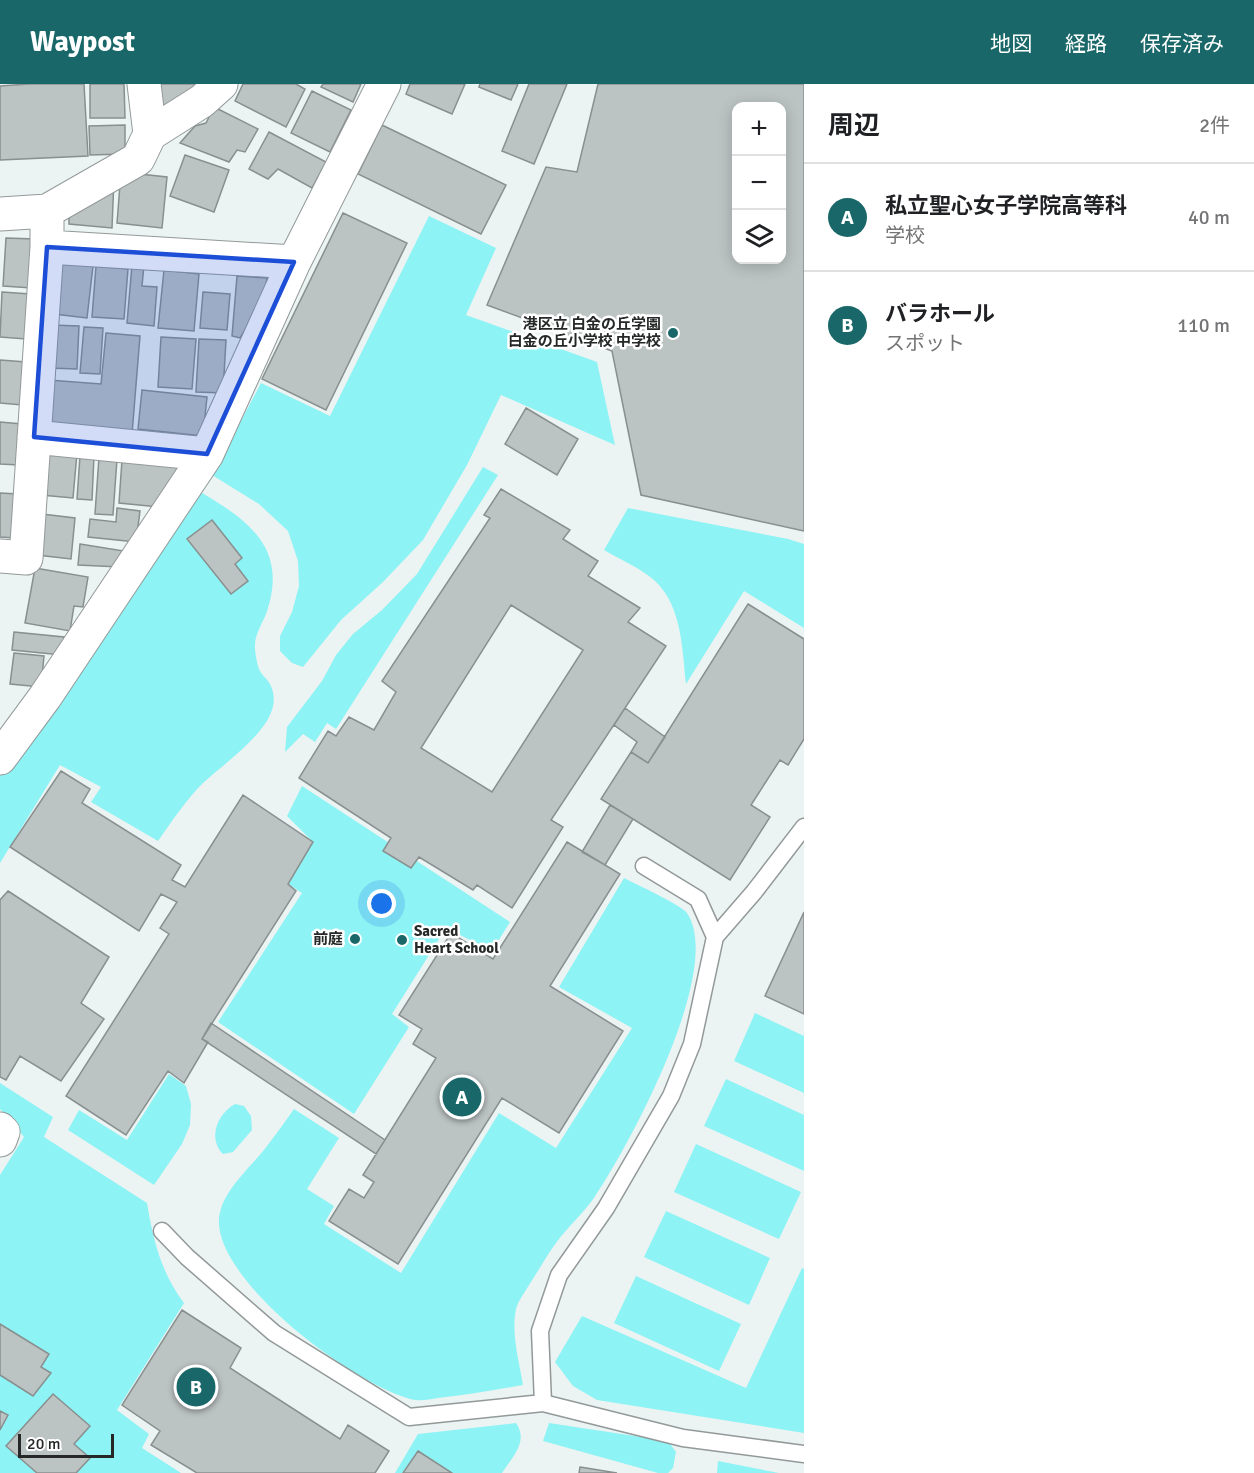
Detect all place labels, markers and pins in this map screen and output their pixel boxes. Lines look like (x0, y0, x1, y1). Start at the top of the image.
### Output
place label: 港区立 白金の丘学園 白金の丘小学校 中学校 (508, 315, 661, 350)
marker: 港区立 白金の丘学園 白金の丘小学校 中学校 (666, 326, 680, 340)
place label: Sacred Heart School (414, 922, 499, 957)
place label: 前庭 (313, 930, 343, 948)
marker: 前庭 (348, 932, 362, 946)
marker: Sacred Heart School (395, 933, 409, 947)
pin: A (442, 1074, 482, 1120)
pin: B (176, 1364, 216, 1410)

